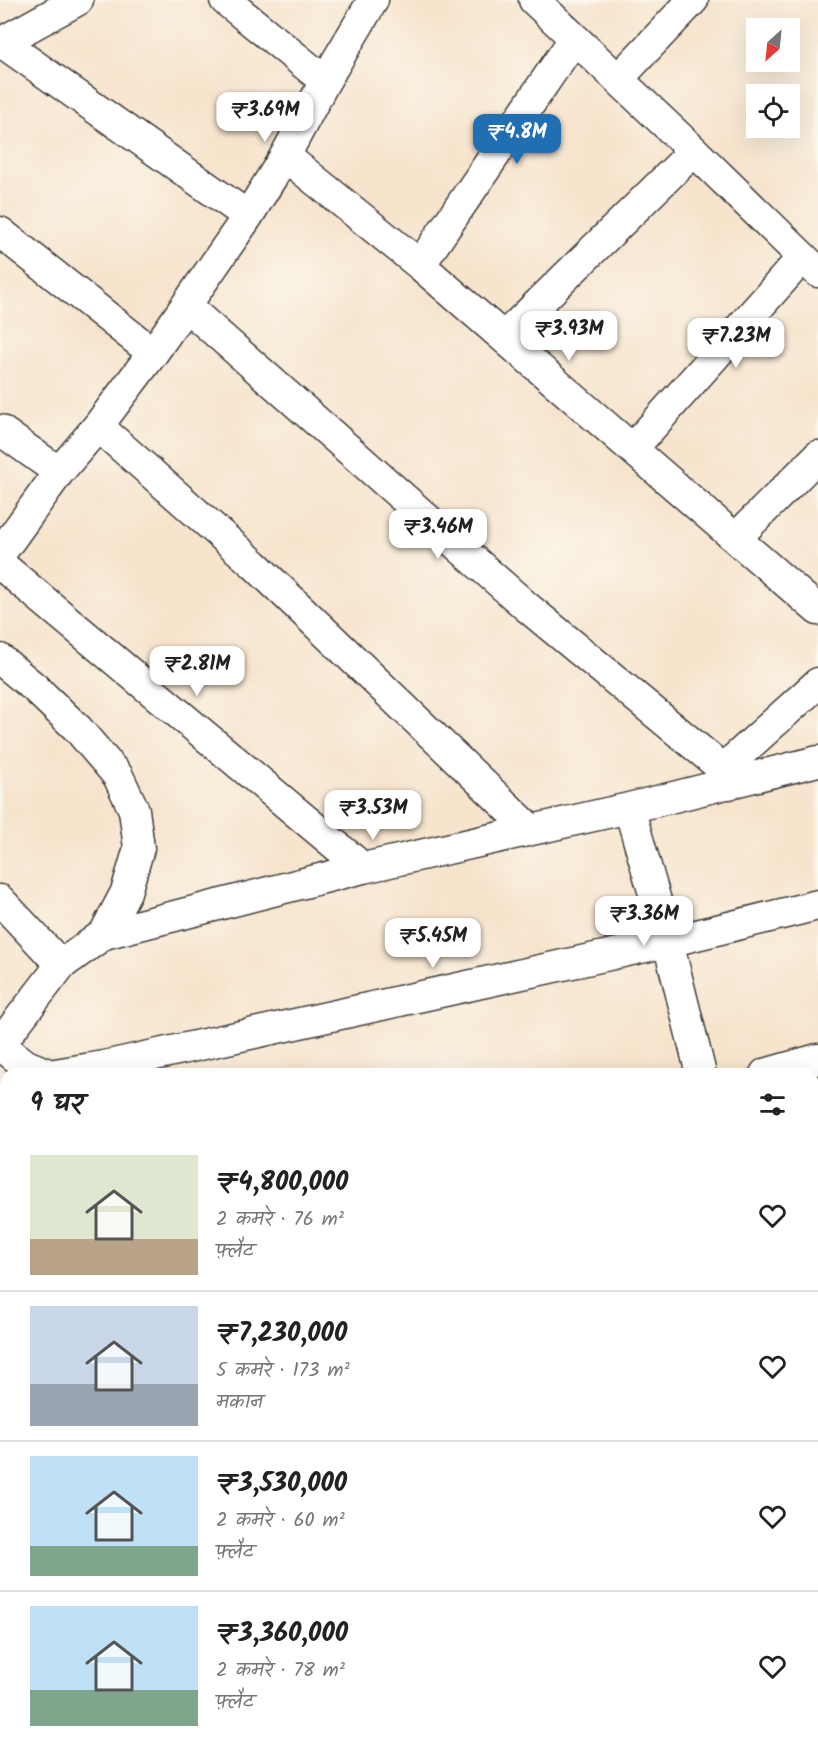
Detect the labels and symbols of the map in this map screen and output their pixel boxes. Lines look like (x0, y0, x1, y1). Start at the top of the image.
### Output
north arrow (746, 18, 800, 72)
pin: ₹3.69M (216, 92, 314, 143)
pin: ₹4.8M (475, 114, 559, 165)
pin: ₹3.93M (520, 311, 618, 362)
pin: ₹7.23M (687, 318, 785, 369)
pin: ₹3.46M (389, 509, 487, 560)
pin: ₹2.81M (148, 646, 246, 697)
pin: ₹3.53M (324, 790, 422, 841)
pin: ₹3.36M (595, 896, 693, 947)
pin: ₹5.45M (384, 918, 482, 969)

